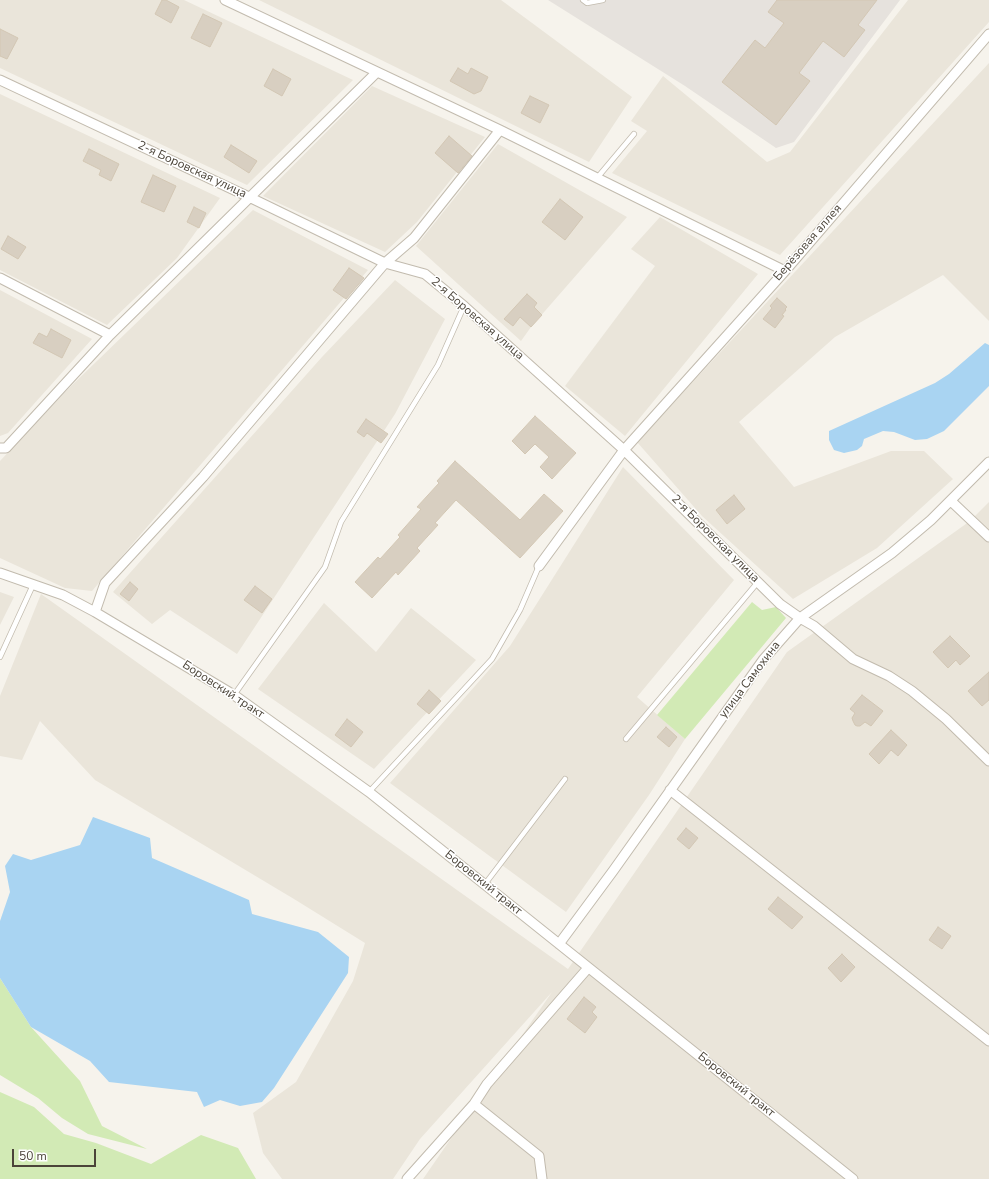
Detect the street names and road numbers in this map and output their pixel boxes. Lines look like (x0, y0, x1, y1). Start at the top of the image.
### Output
street label: 2-я Боровская улица (135, 138, 249, 202)
street label: Берёзовая аллея (771, 202, 845, 284)
street label: 2-я Боровская улица (428, 275, 526, 363)
street label: 2-я Боровская улица (668, 492, 762, 586)
street label: улица Самохина (716, 639, 784, 721)
street label: Боровский тракт (179, 658, 267, 722)
street label: Боровский тракт (442, 848, 524, 918)
street label: Боровский тракт (695, 1050, 777, 1120)

